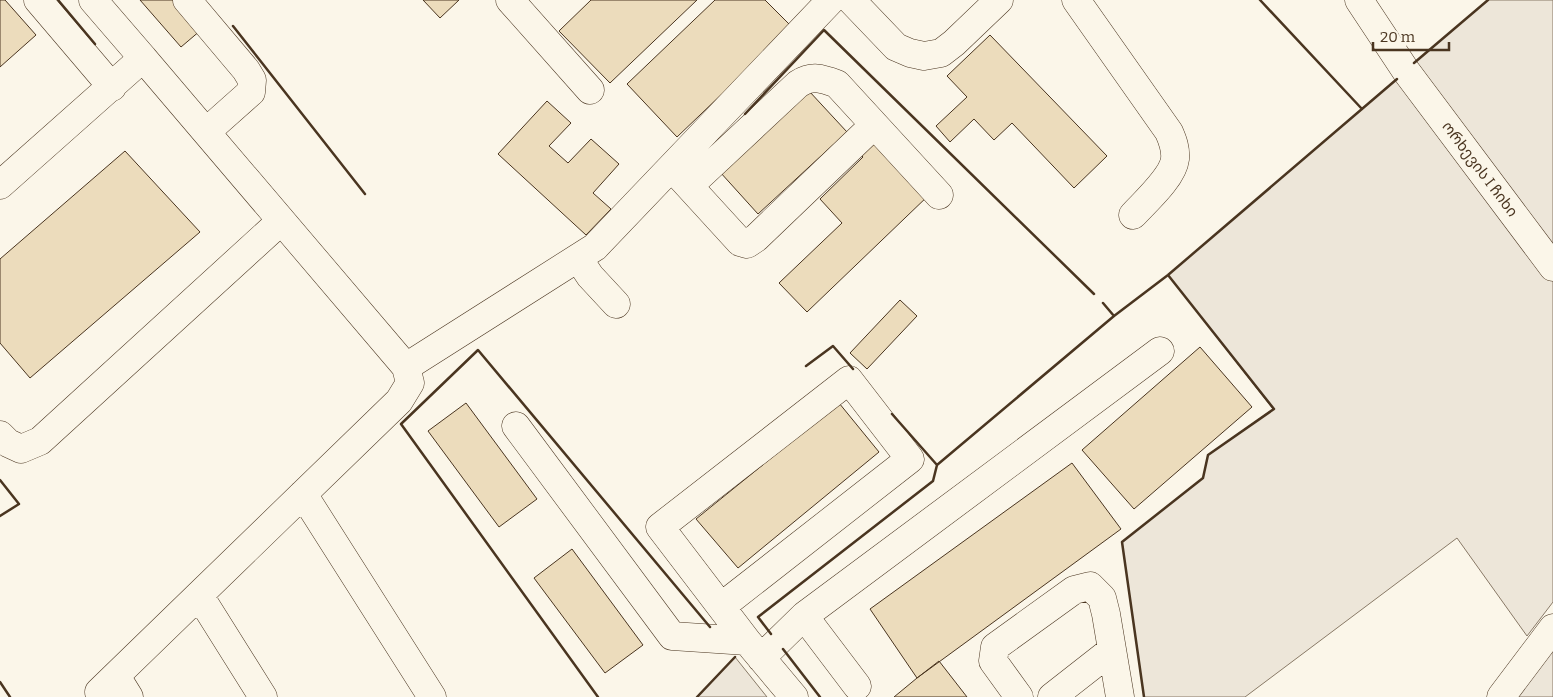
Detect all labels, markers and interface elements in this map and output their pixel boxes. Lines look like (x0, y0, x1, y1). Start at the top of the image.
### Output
scale bar (1373, 20, 1449, 52)
text: 20 m (1380, 28, 1416, 46)
street label: ორხევის I ჩიხი (1438, 118, 1522, 220)

